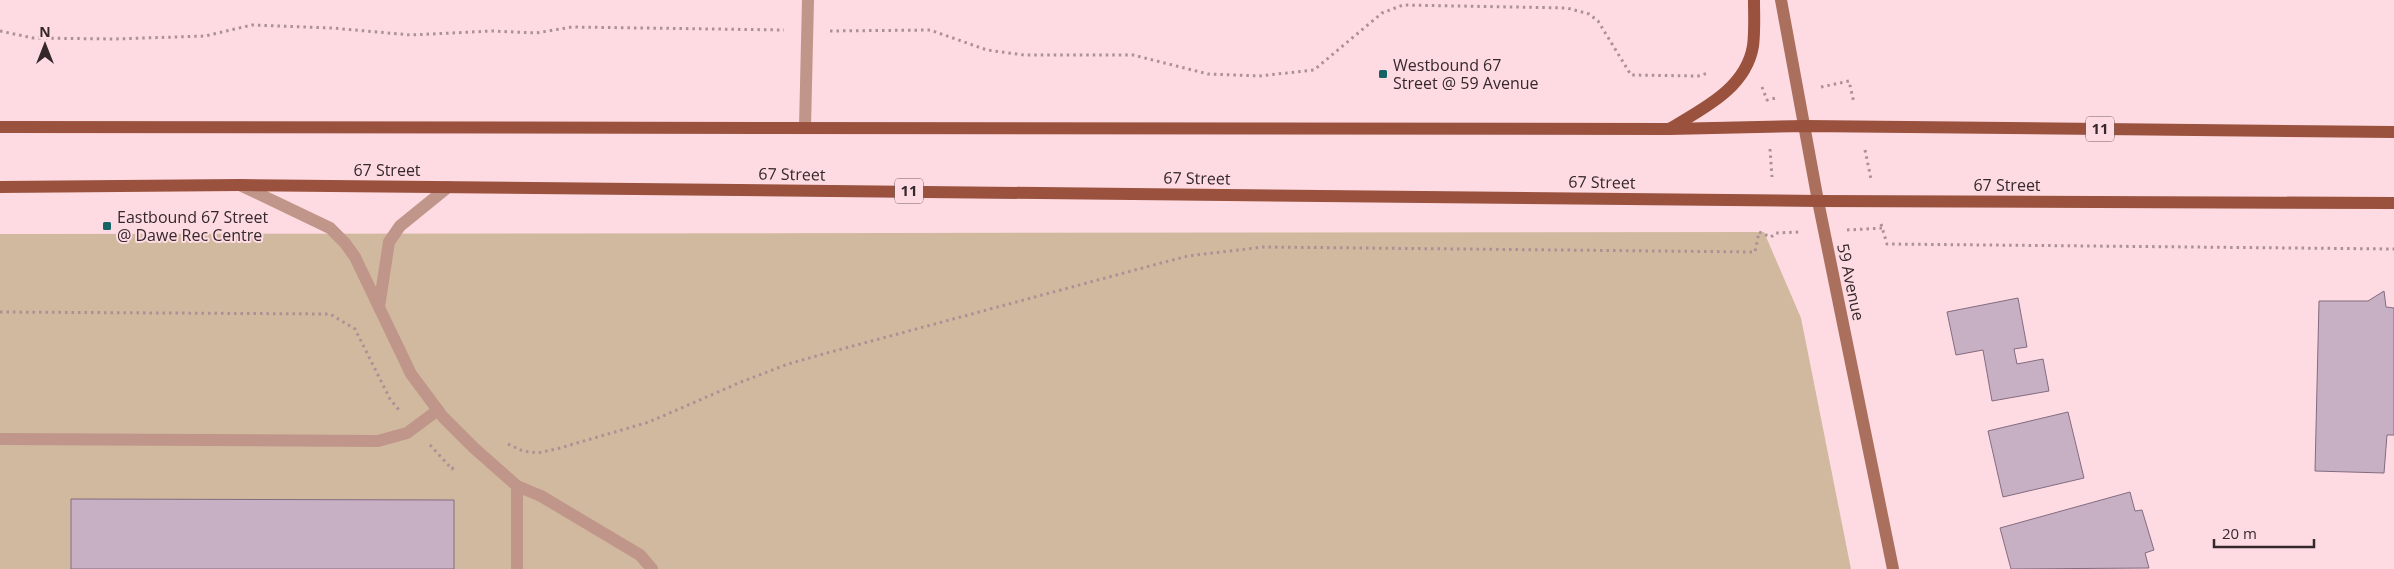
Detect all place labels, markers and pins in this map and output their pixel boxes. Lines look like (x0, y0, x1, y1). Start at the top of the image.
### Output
place label: Westbound 67 Street @ 59 Avenue (1393, 54, 1539, 94)
marker: Westbound 67 Street @ 59 Avenue (1377, 68, 1389, 80)
place label: Eastbound 67 Street @ Dawe Rec Centre (117, 206, 269, 246)
marker: Eastbound 67 Street @ Dawe Rec Centre (101, 220, 113, 232)

